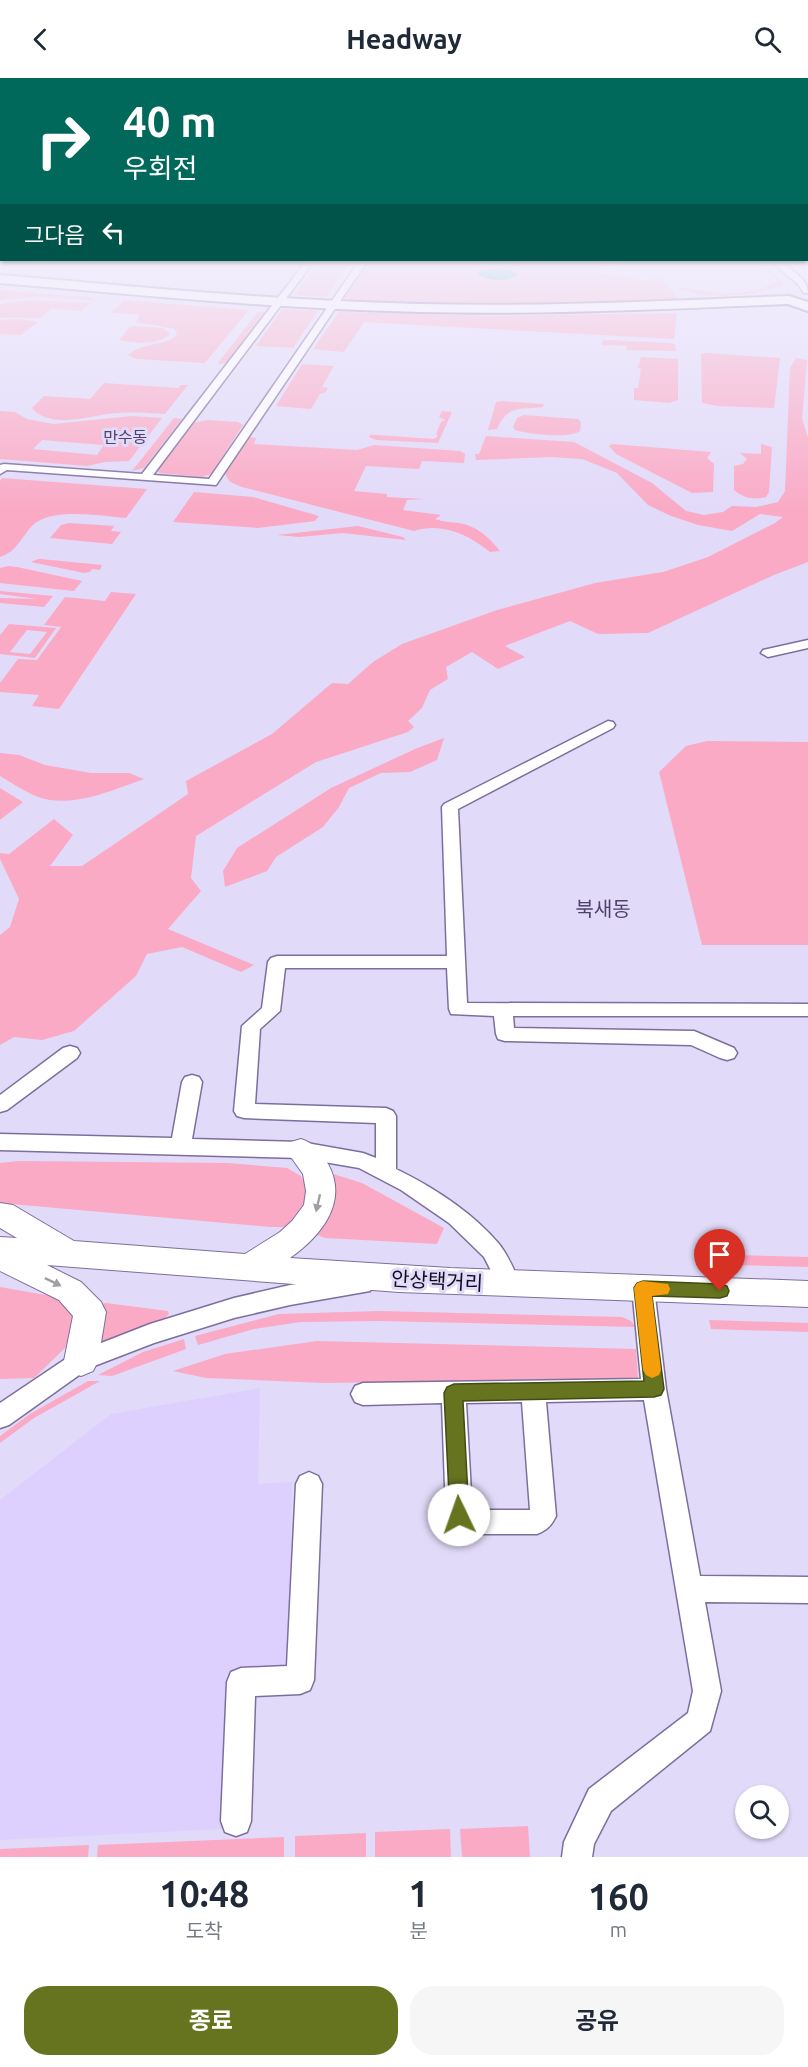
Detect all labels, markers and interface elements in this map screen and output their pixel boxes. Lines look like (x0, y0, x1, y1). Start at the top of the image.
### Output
icon: back (24, 23, 57, 56)
icon: search (751, 23, 784, 56)
text: Headway (346, 24, 462, 54)
text: 40 m (123, 98, 217, 145)
icon: right (24, 102, 102, 180)
text: 우회전 (123, 153, 198, 183)
icon: left (97, 216, 130, 249)
text: 그다음 (24, 222, 85, 247)
district label: 만수동 (103, 428, 147, 446)
district label: 북새동 (575, 897, 631, 920)
one-way arrow (313, 1194, 323, 1212)
pin (694, 1229, 745, 1291)
icon: arrive (703, 1238, 736, 1271)
street label: 안상택거리 (390, 1267, 484, 1294)
one-way arrow (44, 1278, 61, 1287)
position arrow (427, 1483, 491, 1547)
map controls (735, 1785, 789, 1839)
button: search (735, 1785, 789, 1839)
text: 10:48 (159, 1873, 249, 1914)
text: 1 (408, 1873, 429, 1914)
text: 160 (588, 1876, 649, 1917)
text: m (610, 1918, 627, 1941)
text: 도착 (186, 1919, 223, 1942)
text: 분 (409, 1919, 428, 1942)
button: 종료 (24, 1986, 398, 2055)
button: 공유 (410, 1986, 784, 2055)

